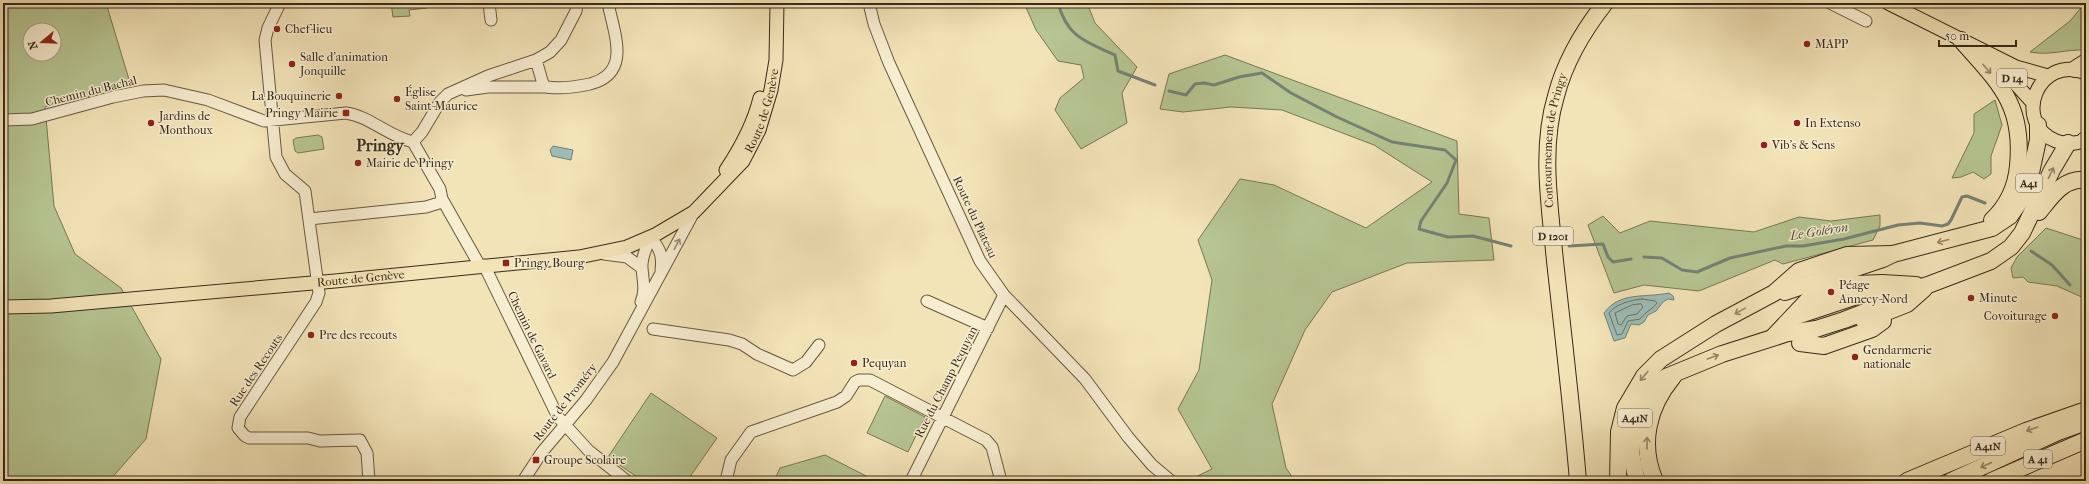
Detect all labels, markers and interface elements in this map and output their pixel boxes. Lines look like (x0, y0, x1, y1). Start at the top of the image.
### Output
north arrow (22, 22, 62, 62)
place label: Chef-lieu (285, 22, 332, 36)
scale bar (1939, 22, 2016, 48)
marker: Chef-lieu (272, 24, 282, 34)
text: 50 m (1945, 29, 1969, 43)
place label: MAPP (1815, 37, 1848, 51)
text: N (25, 38, 41, 51)
marker: MAPP (1802, 39, 1812, 49)
place label: Salle d'animation Jonquille (299, 50, 388, 78)
marker: Salle d'animation Jonquille (287, 59, 297, 69)
one-way arrow (1982, 64, 1991, 74)
street label: Route de Genève (741, 67, 781, 155)
road number: D 14 (1997, 69, 2027, 87)
street label: Contournement de Pringy (1540, 70, 1570, 208)
street label: Chemin du Bachal (44, 73, 139, 109)
place label: Église Saint-Maurice (405, 84, 478, 113)
place label: La Bouquinerie (251, 89, 331, 103)
marker: La Bouquinerie (334, 91, 344, 101)
marker: Église Saint-Maurice (392, 94, 402, 104)
place label: Pringy Mairie (265, 106, 338, 120)
marker: Pringy Mairie (341, 108, 351, 118)
place label: Jardins de Monthoux (158, 109, 213, 137)
place label: In Extenso (1805, 116, 1861, 130)
marker: Jardins de Monthoux (146, 118, 156, 128)
marker: In Extenso (1792, 118, 1802, 128)
district label: Pringy (356, 136, 405, 156)
place label: Vib's & Sens (1771, 138, 1836, 152)
marker: Vib's & Sens (1759, 140, 1769, 150)
place label: Mairie de Pringy (366, 156, 455, 170)
marker: Mairie de Pringy (353, 158, 363, 168)
one-way arrow (2048, 167, 2055, 179)
street label: Route du Plateau (950, 174, 1000, 260)
road number: A41 (2016, 174, 2042, 192)
water label: Le Goléron (1788, 219, 1849, 243)
road number: D 1201 (1533, 227, 1573, 245)
one-way arrow (1937, 237, 1950, 245)
one-way arrow (674, 238, 681, 250)
place label: Pringy Bourg (514, 256, 585, 270)
marker: Pringy Bourg (501, 258, 511, 268)
street label: Route de Genève (316, 267, 405, 290)
place label: Péage Annecy-Nord (1838, 278, 1908, 306)
marker: Péage Annecy-Nord (1826, 287, 1836, 297)
street label: Chemin de Gavard (505, 289, 559, 381)
place label: Minute (1979, 291, 2017, 305)
marker: Minute (1966, 293, 1976, 303)
one-way arrow (1734, 307, 1746, 315)
place label: Covoiturage (1984, 309, 2047, 323)
marker: Covoiturage (2050, 311, 2060, 321)
street label: Rue du Champ Pequyan (912, 324, 980, 440)
place label: Pre des recouts (319, 328, 398, 342)
marker: Pre des recouts (306, 330, 316, 340)
street label: Rue des Recouts (227, 331, 286, 409)
place label: Gendarmerie nationale (1863, 343, 1932, 371)
marker: Gendarmerie nationale (1850, 352, 1860, 362)
one-way arrow (1706, 353, 1718, 361)
place label: Pequyan (862, 356, 907, 370)
marker: Pequyan (849, 358, 859, 368)
street label: Route de Proméry (530, 360, 600, 444)
one-way arrow (1640, 370, 1649, 381)
road number: A41N (1618, 409, 1652, 427)
one-way arrow (2027, 425, 2039, 433)
one-way arrow (1643, 437, 1651, 450)
road number: A41N (1971, 437, 2005, 455)
road number: A 41 (2024, 450, 2052, 468)
place label: Groupe Scolaire (544, 453, 626, 467)
marker: Groupe Scolaire (531, 455, 541, 465)
one-way arrow (1980, 462, 1992, 469)

